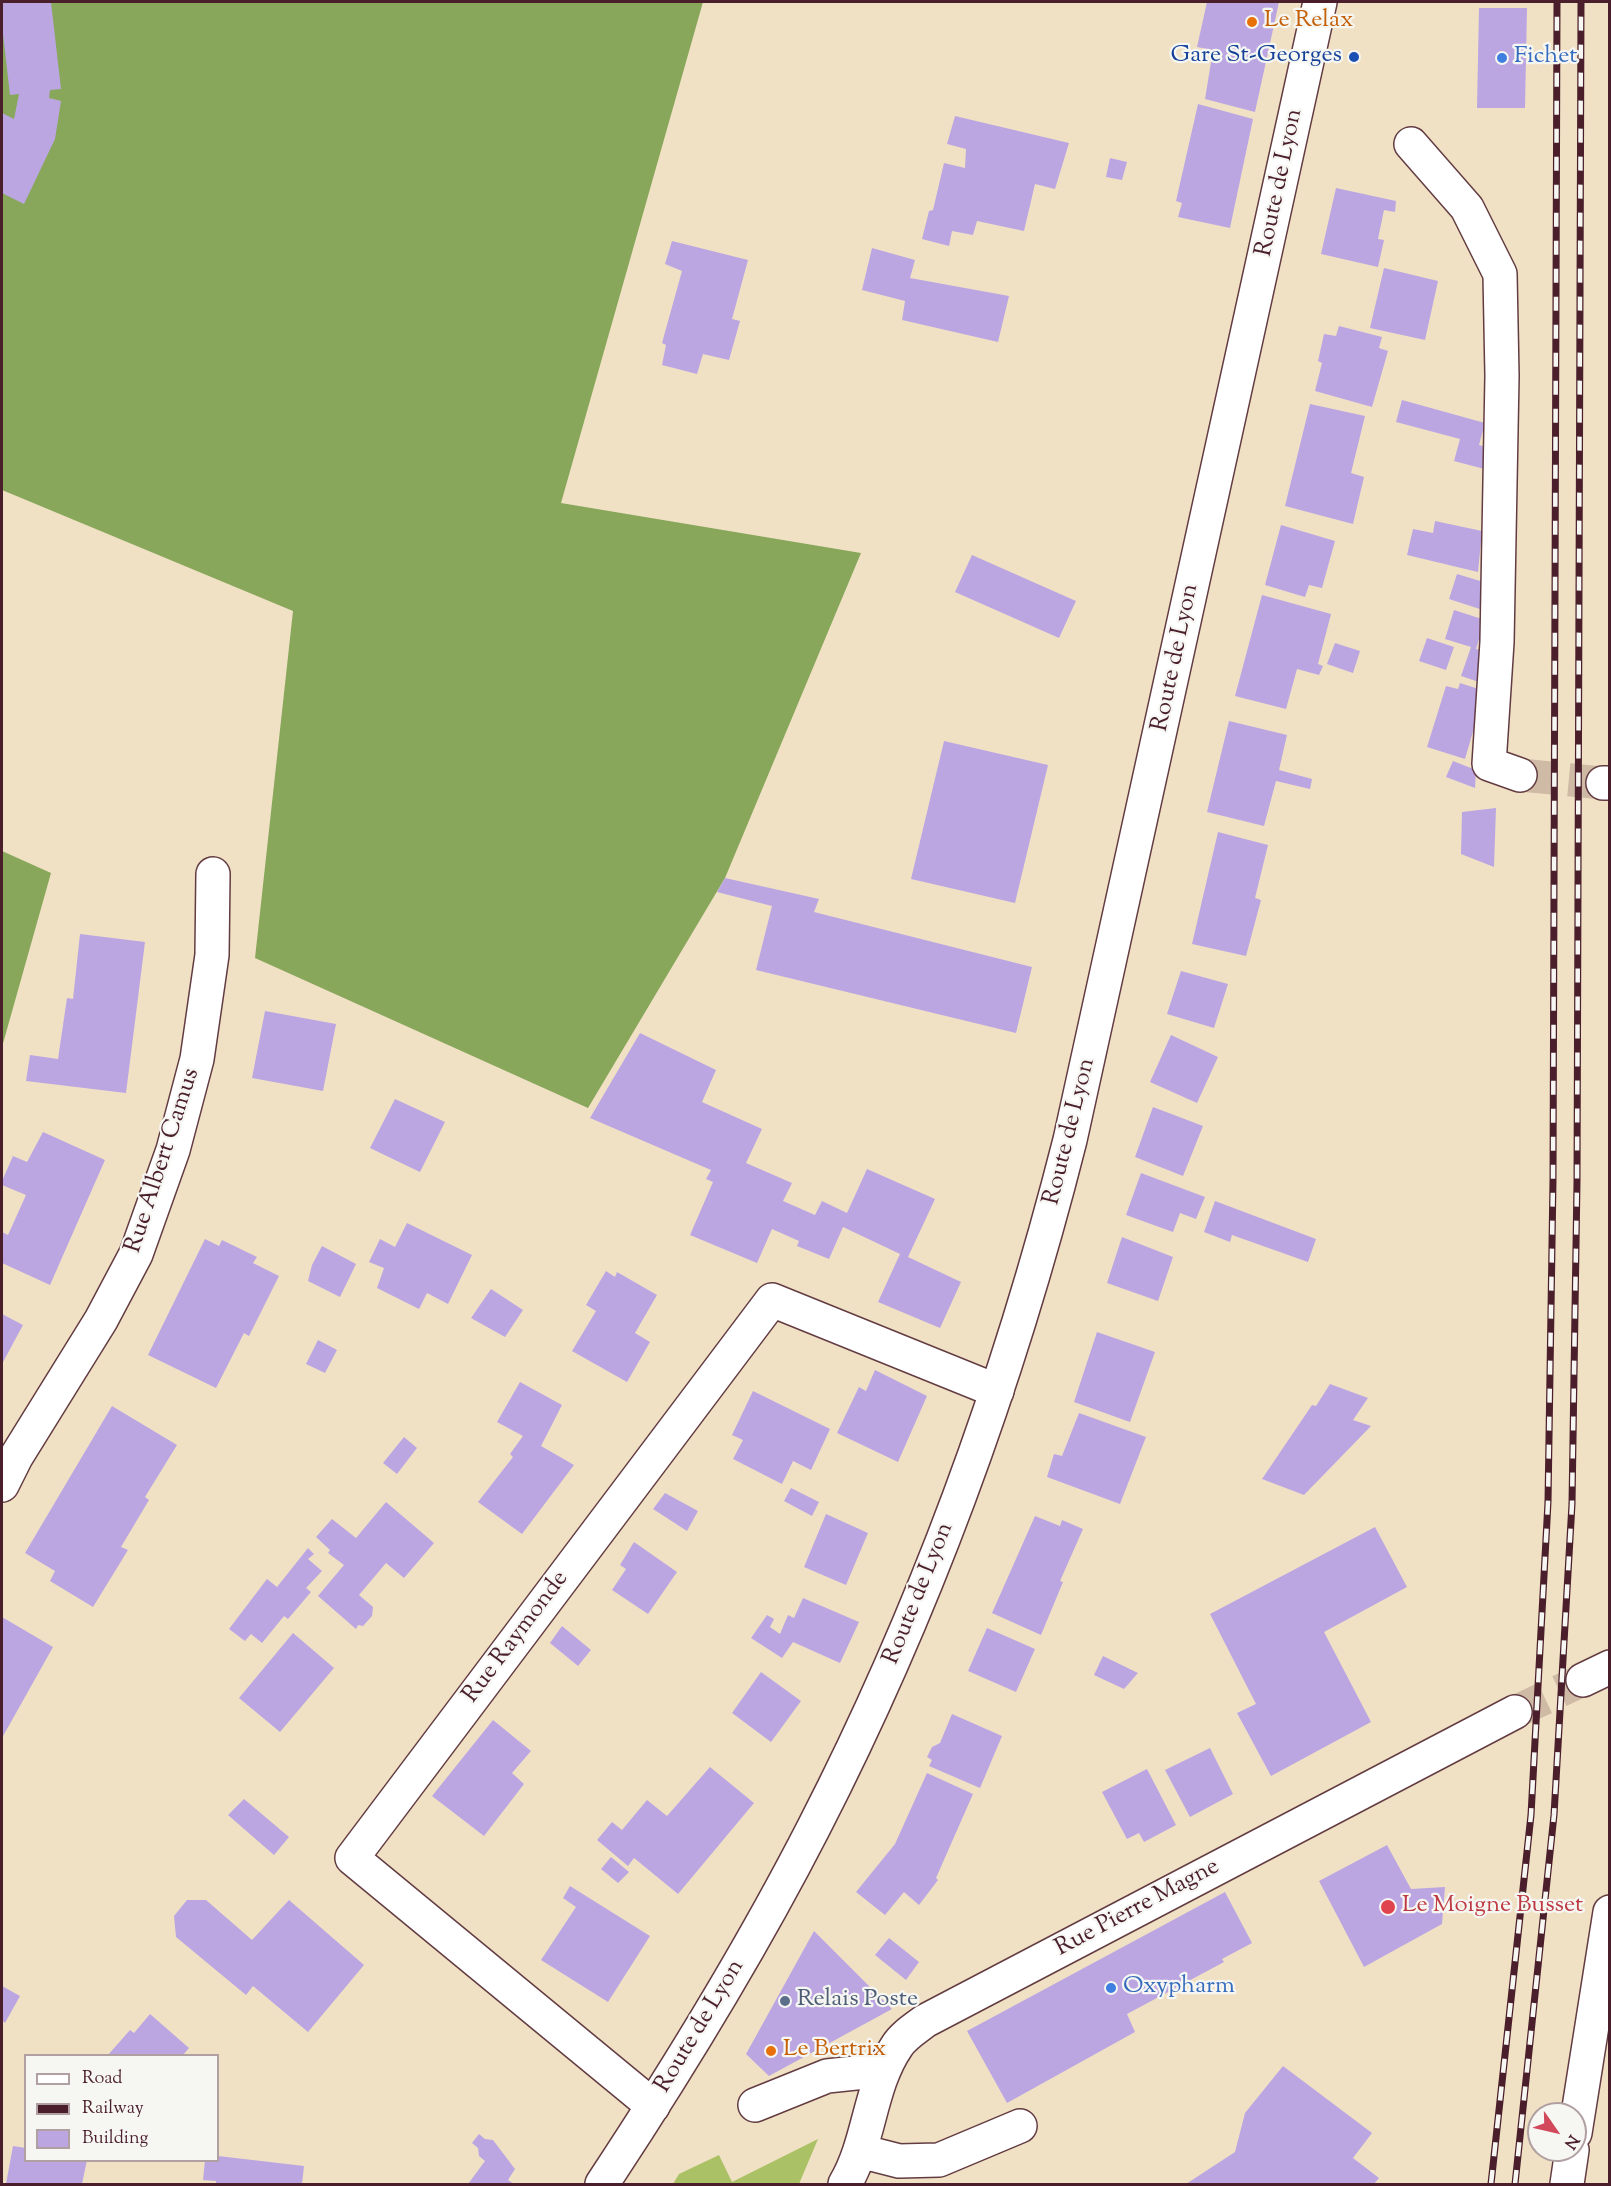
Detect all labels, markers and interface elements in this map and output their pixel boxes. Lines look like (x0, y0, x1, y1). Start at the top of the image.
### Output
place label: Le Relax (1264, 8, 1353, 36)
marker: Le Relax (1245, 15, 1259, 29)
place label: Gare St-Georges (1171, 43, 1342, 71)
place label: Fichet (1514, 44, 1577, 72)
marker: Gare St-Georges (1347, 50, 1361, 64)
marker: Fichet (1495, 51, 1509, 65)
street label: Route de Lyon (1251, 107, 1311, 259)
street label: Route de Lyon (1147, 582, 1207, 734)
street label: Route de Lyon (1039, 1056, 1103, 1208)
street label: Rue Albert Camus (121, 1065, 207, 1257)
street label: Route de Lyon (879, 1519, 961, 1669)
street label: Rue Raymonde (458, 1566, 576, 1710)
street label: Rue Pierre Magne (1051, 1854, 1225, 1964)
place label: Le Moigne Busset (1402, 1893, 1583, 1921)
marker: Le Moigne Busset (1379, 1898, 1397, 1916)
street label: Route de Lyon (650, 1955, 752, 2099)
place label: Oxypharm (1123, 1974, 1235, 2002)
marker: Oxypharm (1104, 1981, 1118, 1995)
place label: Relais Poste (797, 1987, 918, 2015)
marker: Relais Poste (778, 1994, 792, 2008)
place label: Le Bertrix (783, 2037, 886, 2065)
marker: Le Bertrix (764, 2044, 778, 2058)
legend (24, 2054, 219, 2162)
text: Road (82, 2066, 122, 2092)
text: Railway (82, 2096, 144, 2122)
north arrow (1527, 2102, 1587, 2162)
text: Building (82, 2126, 148, 2152)
text: N (1558, 2129, 1584, 2153)

